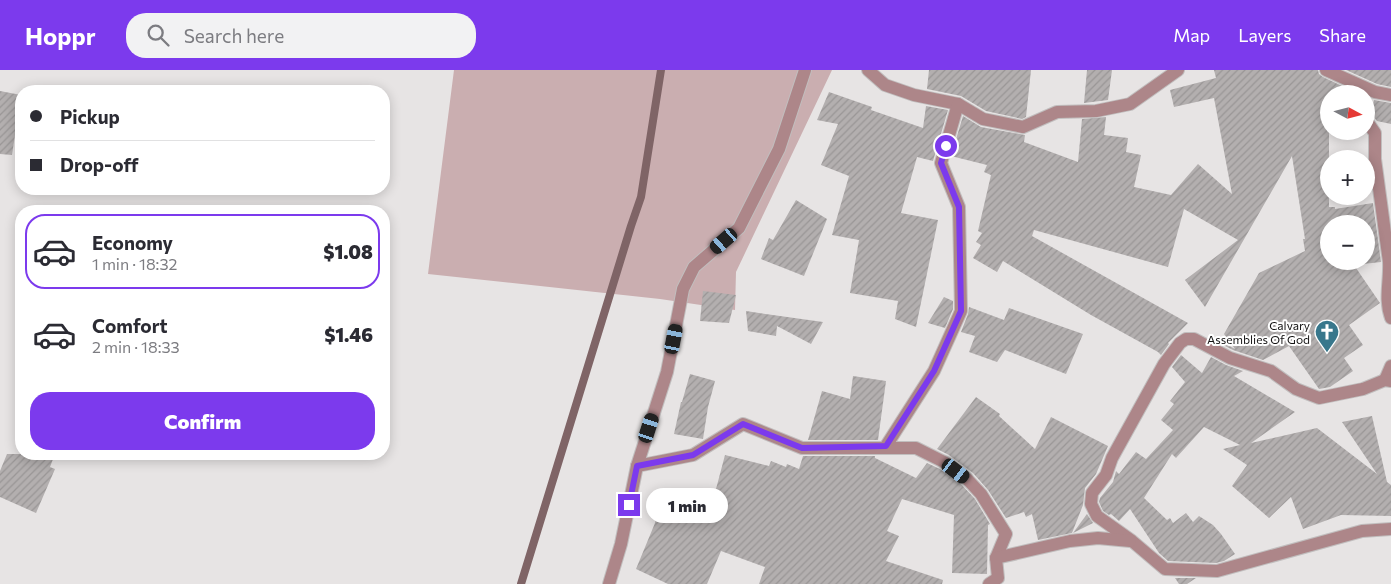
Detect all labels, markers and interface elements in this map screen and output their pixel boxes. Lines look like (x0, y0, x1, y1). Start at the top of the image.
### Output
search box (126, 13, 476, 58)
text: Hoppr (25, 21, 96, 50)
icon: search (144, 21, 172, 49)
text: Search here (184, 24, 284, 47)
text: Map (1173, 24, 1210, 46)
text: Layers (1238, 24, 1291, 46)
text: Share (1319, 24, 1366, 46)
north arrow (1320, 85, 1375, 140)
map controls (1320, 85, 1375, 270)
text: Pickup (60, 105, 120, 128)
route start (935, 135, 957, 157)
button: + (1320, 150, 1375, 205)
text: Drop-off (60, 153, 139, 176)
button: − (1320, 215, 1375, 270)
car (707, 225, 740, 257)
icon: car (32, 229, 77, 274)
text: Economy (92, 231, 173, 254)
text: $1.08 (323, 240, 373, 263)
text: 1 min · 18:32 (92, 254, 177, 273)
icon: car (32, 312, 77, 357)
text: Comfort (92, 314, 168, 337)
place label: Calvary Assemblies Of God (1207, 318, 1310, 346)
church icon: Calvary Assemblies Of God (1314, 319, 1340, 353)
text: $1.46 (324, 323, 373, 346)
car (663, 323, 684, 355)
text: 2 min · 18:33 (92, 337, 180, 356)
button: Confirm (30, 392, 375, 450)
car (637, 411, 660, 445)
car (939, 456, 972, 486)
callout: 1 min (646, 488, 729, 522)
route end (618, 494, 640, 516)
text: 1 min (668, 496, 706, 515)

